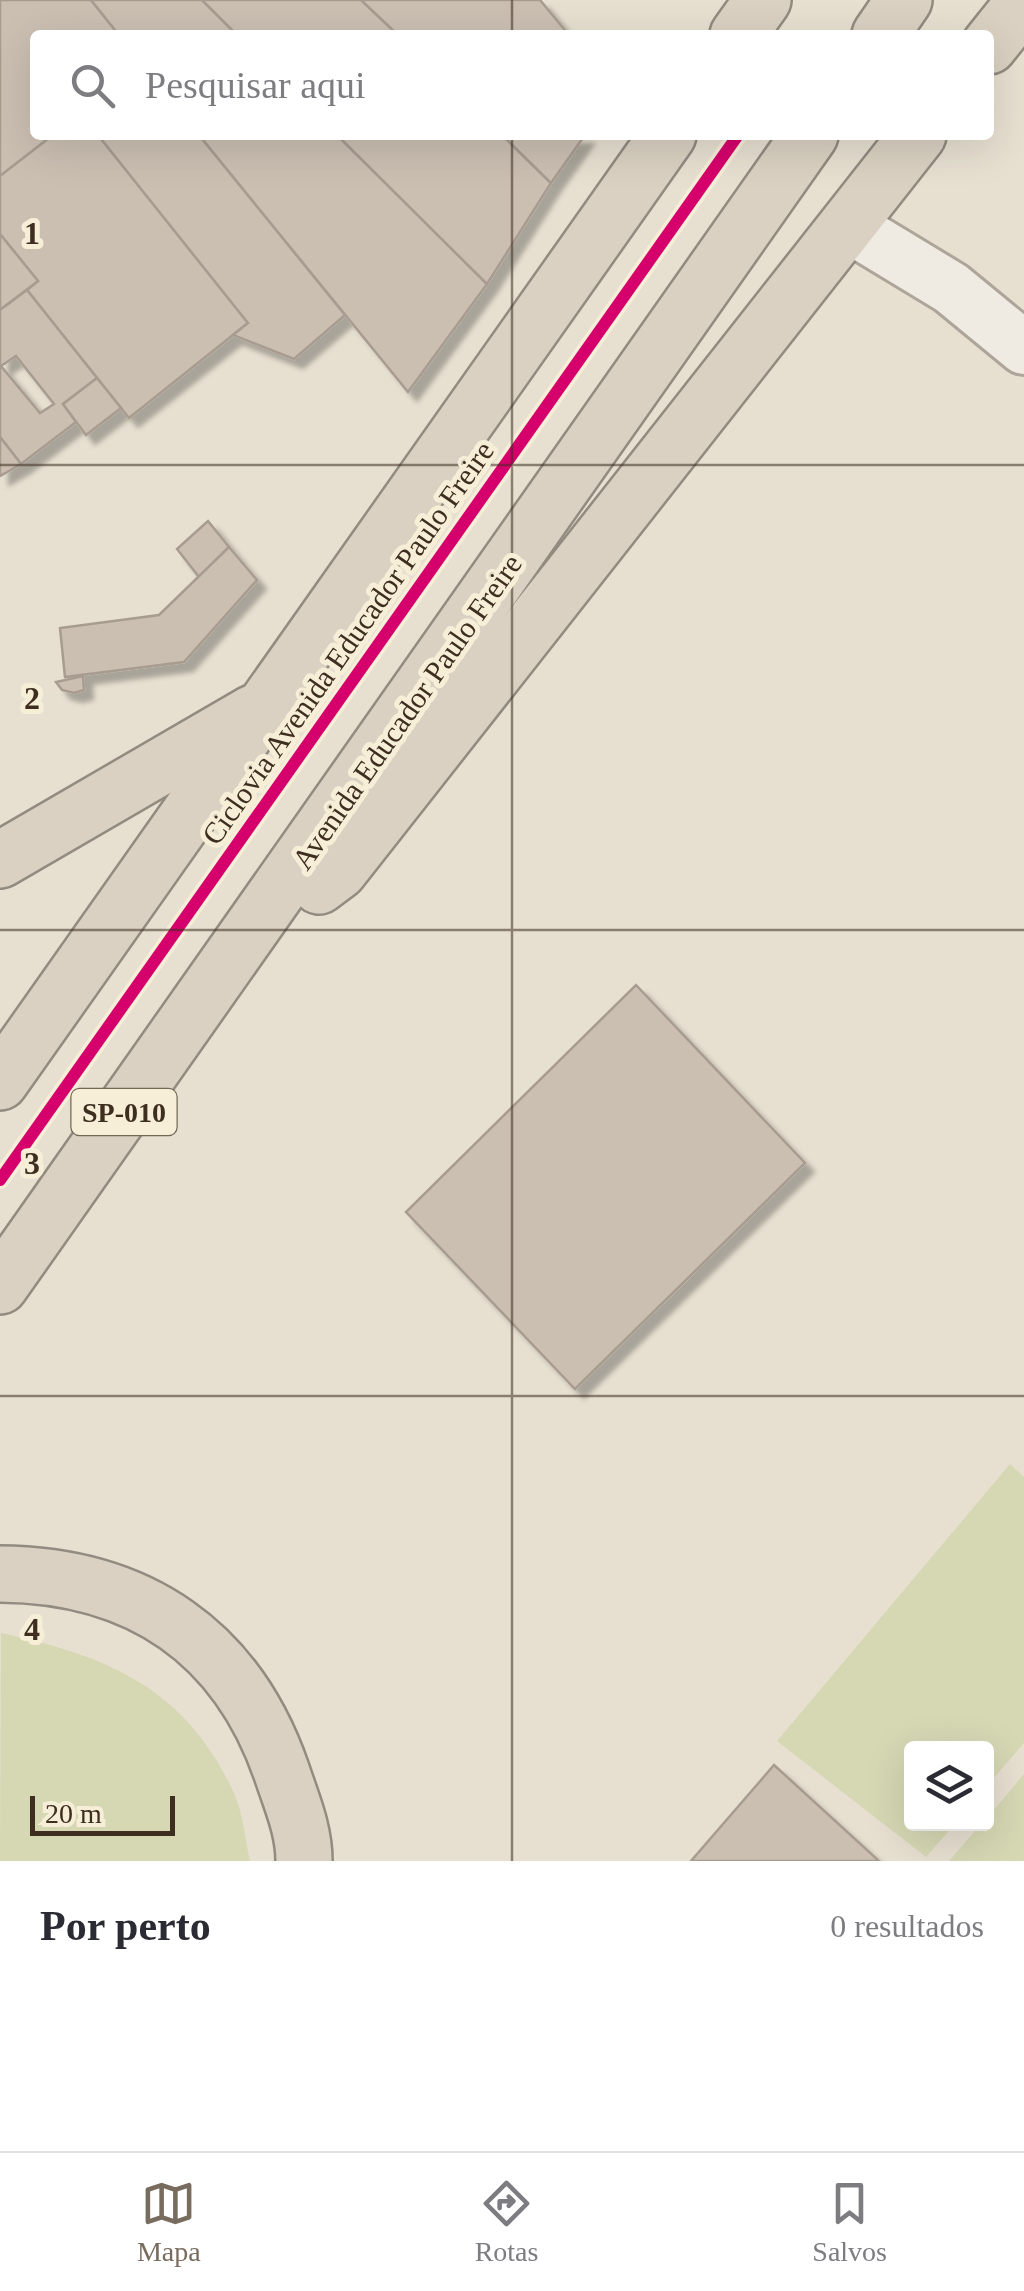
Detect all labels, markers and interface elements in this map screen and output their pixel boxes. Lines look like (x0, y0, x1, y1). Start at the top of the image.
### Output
search box (30, 30, 994, 140)
icon: search (65, 58, 120, 113)
text: Pesquisar aqui (145, 64, 366, 106)
text: 1 (24, 215, 40, 251)
street label: Ciclovia Avenida Educador Paulo Freire (194, 434, 502, 852)
street label: Avenida Educador Paulo Freire (284, 547, 530, 877)
text: 2 (24, 680, 40, 716)
road number: SP-010 (72, 1089, 176, 1135)
text: 3 (24, 1145, 40, 1181)
text: 4 (24, 1611, 40, 1647)
map controls (904, 1741, 994, 1831)
button: layers (904, 1741, 994, 1831)
scale bar (30, 1791, 175, 1836)
text: 20 m (45, 1798, 102, 1829)
text: Por perto (40, 1903, 211, 1949)
text: 0 resultados (830, 1908, 984, 1944)
tab: Mapa (137, 2176, 201, 2268)
tab: Rotas (475, 2176, 538, 2268)
tab: Salvos (812, 2176, 887, 2268)

